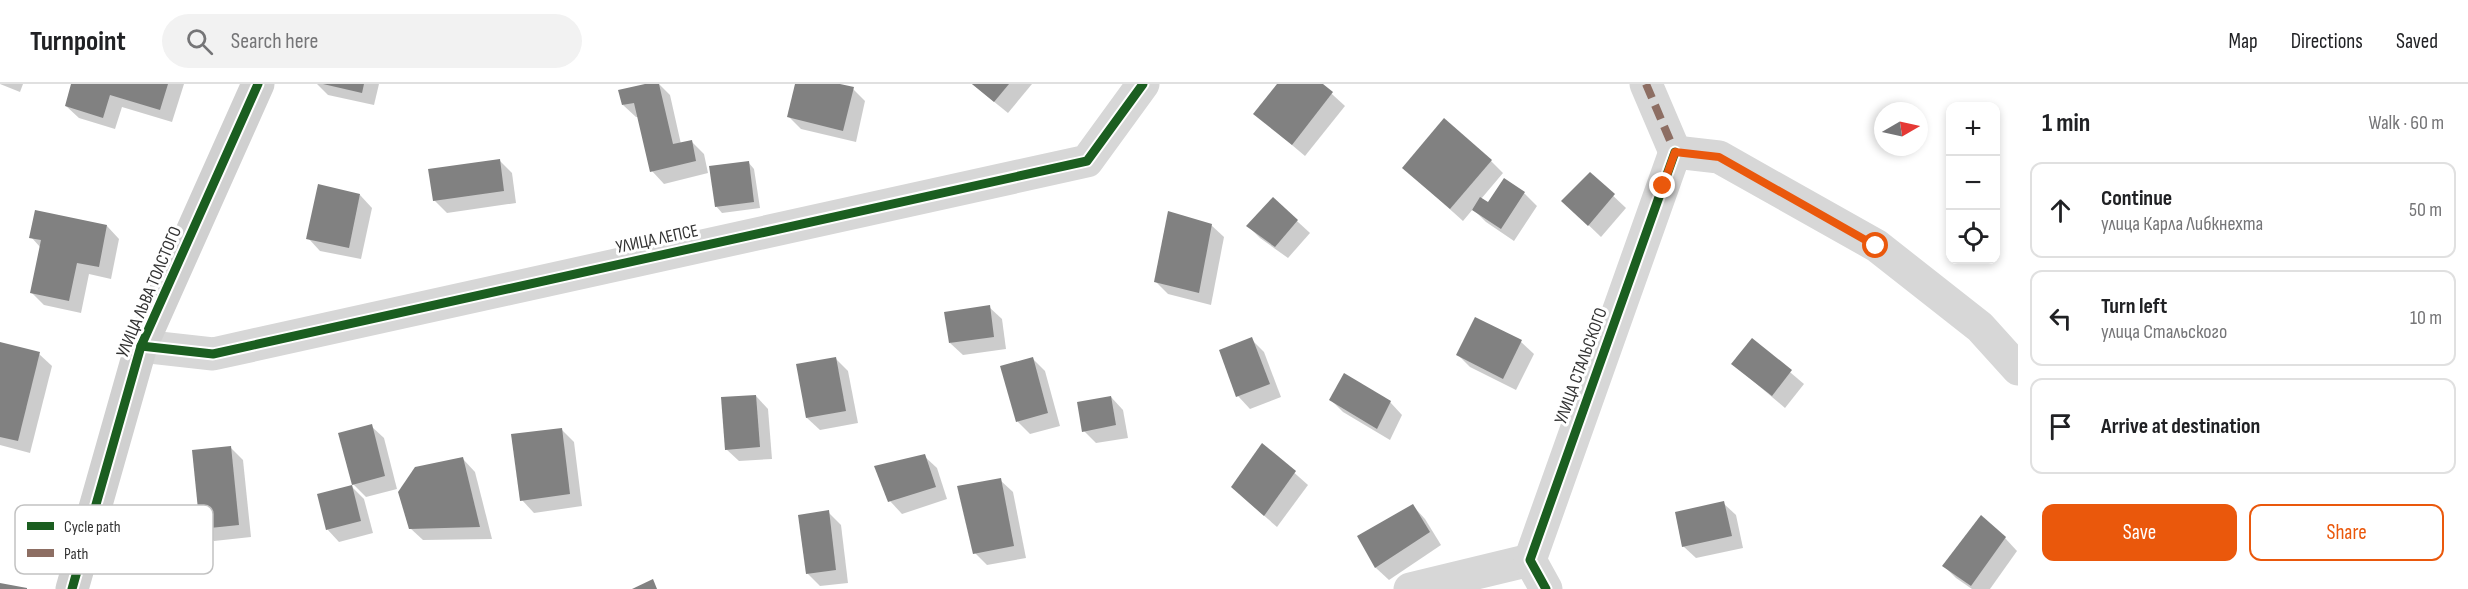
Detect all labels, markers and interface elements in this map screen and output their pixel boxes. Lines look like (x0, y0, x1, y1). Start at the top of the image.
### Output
search box (162, 14, 582, 68)
text: Turnpoint (30, 25, 126, 58)
icon: search (183, 25, 216, 58)
text: Search here (231, 28, 318, 55)
text: Map (2228, 29, 2258, 54)
text: Directions (2291, 29, 2363, 54)
text: Saved (2396, 29, 2438, 54)
north arrow (1874, 102, 1928, 156)
map controls (1946, 102, 2000, 264)
button: + (1946, 102, 2000, 156)
text: 1 min (2042, 108, 2090, 139)
text: Walk · 60 m (2368, 111, 2444, 135)
button: − (1946, 156, 2000, 210)
route end (1649, 172, 1675, 198)
text: Continue (2101, 185, 2172, 212)
icon: ahead (2044, 194, 2077, 227)
text: 50 m (2409, 198, 2442, 222)
button: locate (1946, 210, 2000, 264)
text: улица Карла Либкнехта (2101, 212, 2263, 236)
street label: УЛИЦА ЛЕПСЕ (614, 220, 700, 258)
street label: УЛИЦА ЛЬВА ТОЛСТОГО (112, 223, 186, 361)
route start (1862, 232, 1888, 258)
text: Turn left (2101, 293, 2167, 320)
icon: left (2044, 302, 2077, 335)
street label: УЛИЦА СТАЛЬСКОГО (1550, 305, 1612, 427)
text: 10 m (2410, 306, 2442, 330)
text: улица Стальского (2101, 320, 2227, 344)
icon: arrive (2044, 410, 2077, 443)
text: Arrive at destination (2101, 413, 2260, 440)
button: Save (2042, 504, 2237, 561)
button: Share (2249, 504, 2444, 561)
legend (15, 505, 213, 574)
text: Cycle path (64, 518, 121, 537)
text: Path (64, 545, 88, 564)

